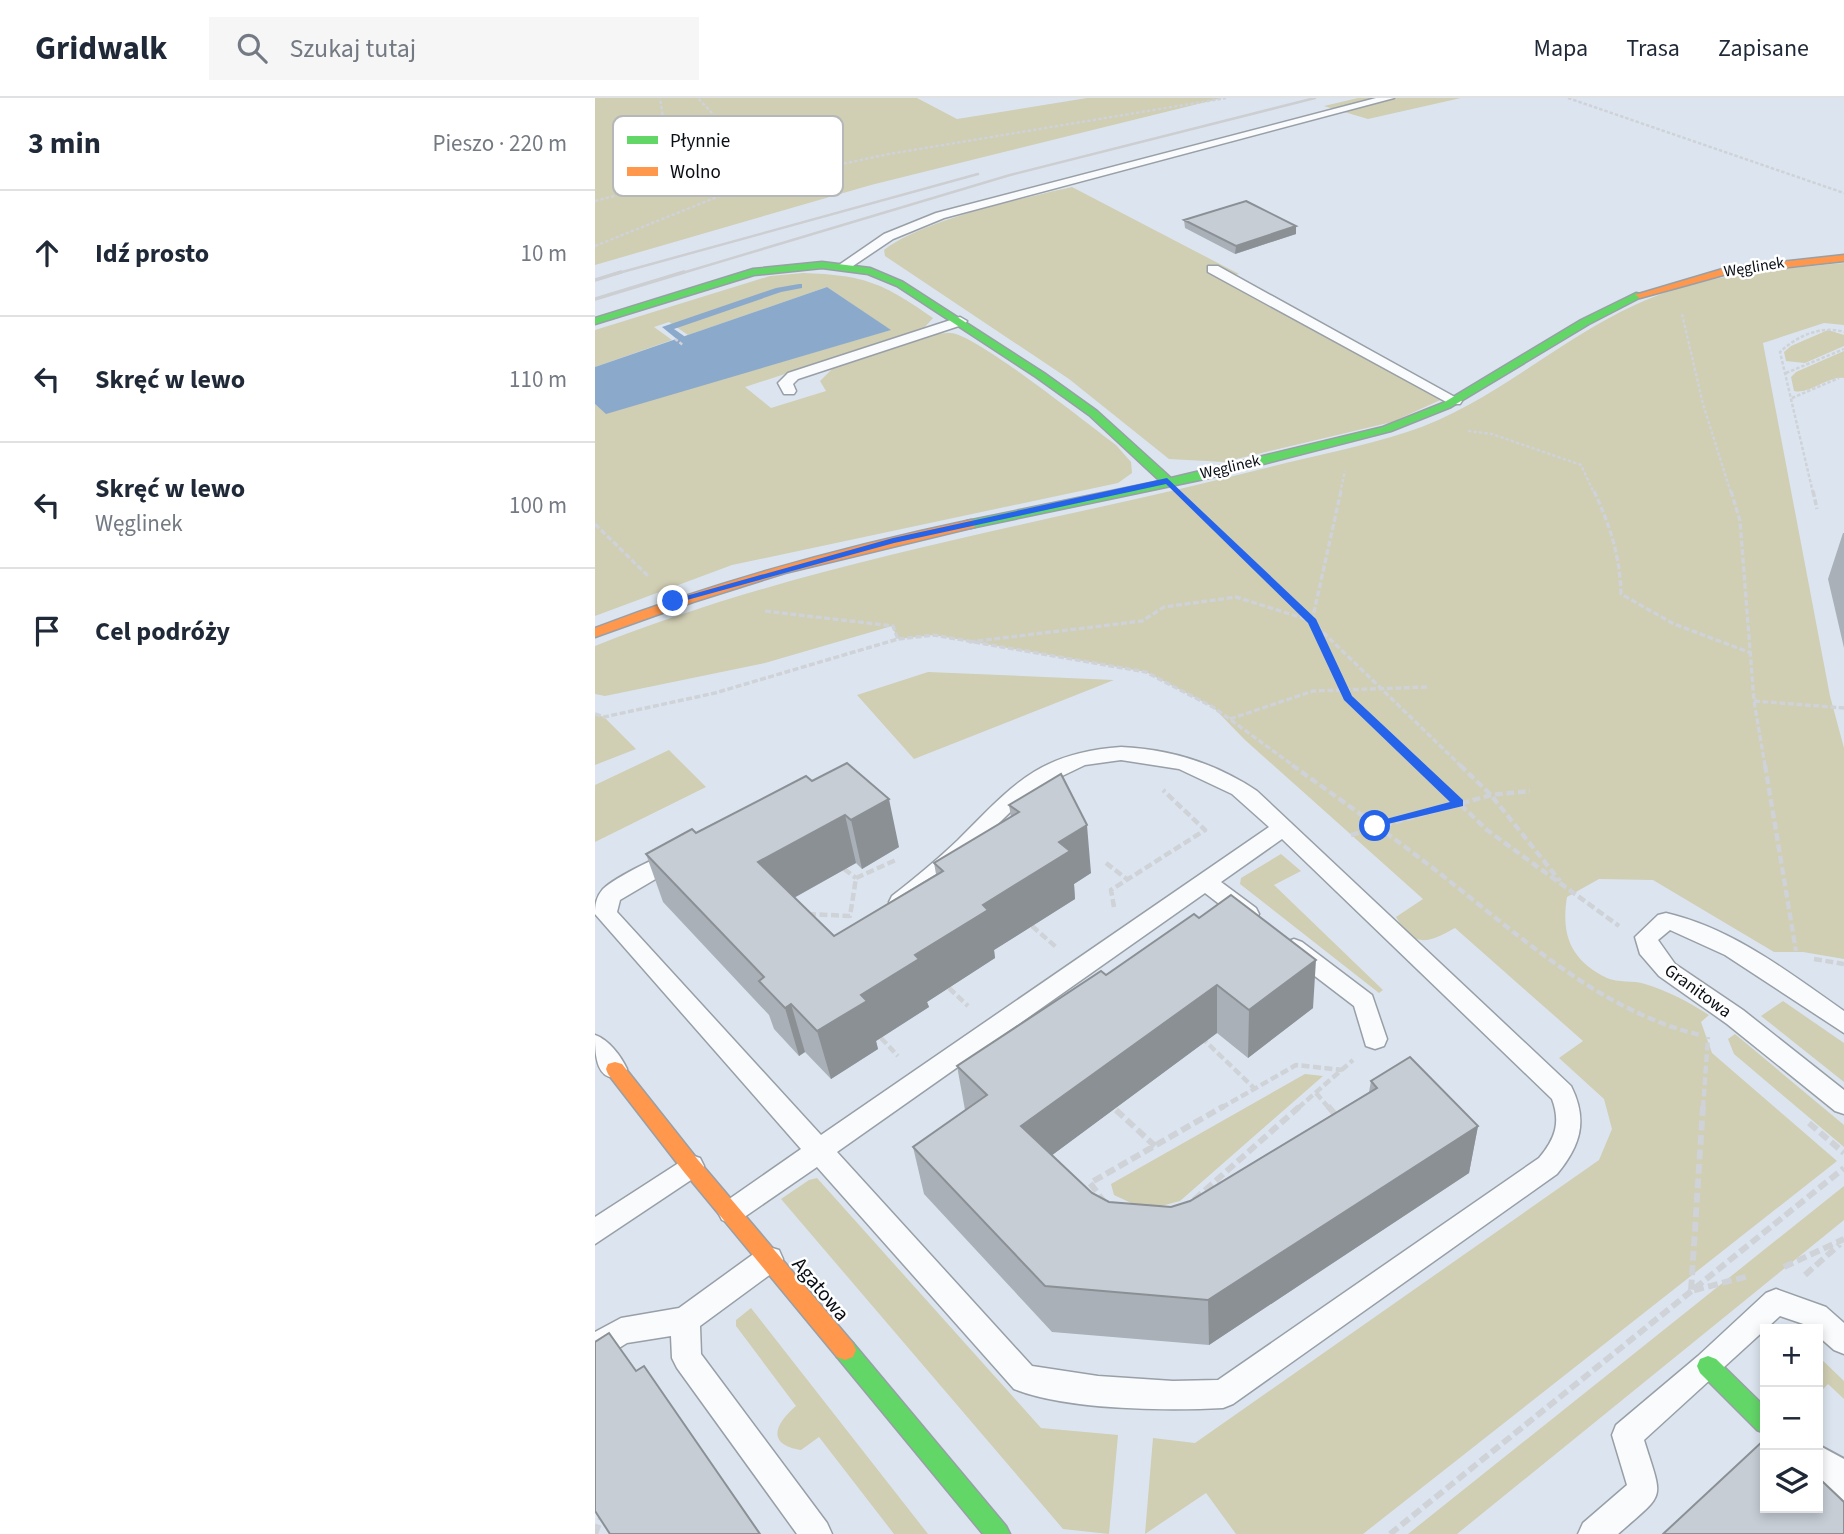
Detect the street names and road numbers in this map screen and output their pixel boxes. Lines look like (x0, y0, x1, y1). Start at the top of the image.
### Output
street label: Węglinek (1722, 251, 1786, 283)
street label: Węglinek (1198, 449, 1262, 485)
street label: Granitowa (1659, 958, 1737, 1024)
street label: Agatowa (785, 1250, 857, 1328)

